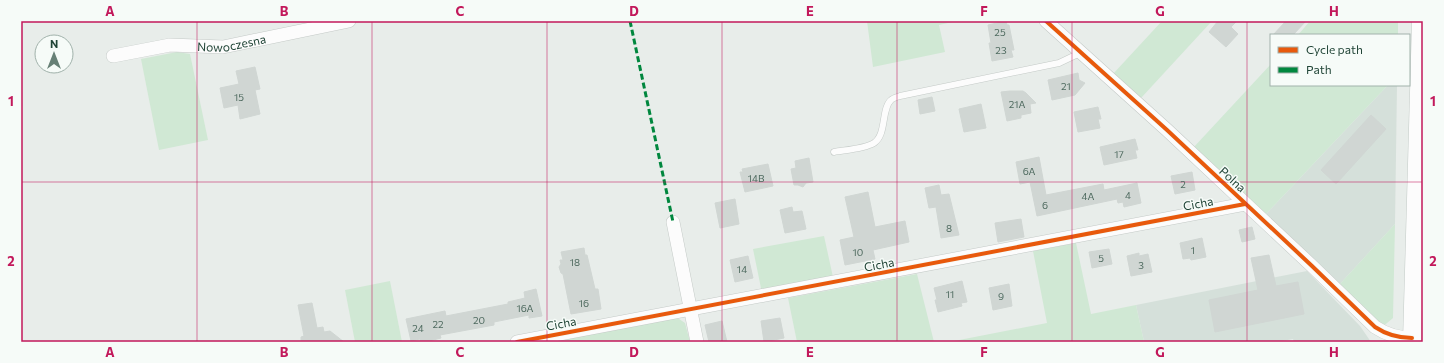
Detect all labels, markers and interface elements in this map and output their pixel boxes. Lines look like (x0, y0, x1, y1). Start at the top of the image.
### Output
text: A (105, 3, 115, 19)
text: B (280, 3, 289, 19)
text: C (456, 3, 465, 19)
text: D (629, 3, 639, 19)
text: E (806, 3, 814, 19)
text: F (980, 3, 988, 19)
text: G (1155, 3, 1165, 19)
text: H (1329, 3, 1339, 19)
house number: 25 (994, 26, 1006, 38)
street label: Nowoczesna (197, 31, 267, 54)
north arrow (34, 34, 74, 74)
legend (1270, 34, 1410, 86)
text: N (50, 37, 58, 50)
text: Cycle path (1306, 42, 1363, 56)
house number: 23 (995, 44, 1007, 56)
text: Path (1306, 62, 1332, 76)
house number: 21 (1061, 80, 1071, 92)
house number: 15 (234, 91, 244, 103)
text: 1 (8, 93, 14, 109)
text: 1 (1430, 93, 1436, 109)
house number: 21A (1009, 98, 1025, 110)
house number: 17 (1114, 148, 1124, 160)
street label: Polna (1217, 163, 1249, 195)
house number: 6A (1023, 165, 1035, 177)
house number: 14B (748, 172, 765, 184)
house number: 2 (1180, 178, 1186, 190)
house number: 4 (1125, 189, 1131, 201)
house number: 4A (1082, 190, 1095, 202)
street label: Cicha (1182, 193, 1214, 213)
house number: 6 (1042, 199, 1048, 211)
house number: 8 (946, 222, 952, 234)
house number: 1 (1191, 244, 1195, 256)
house number: 10 (853, 246, 863, 258)
house number: 5 (1098, 252, 1104, 264)
text: 2 (7, 253, 15, 269)
text: 2 (1429, 253, 1437, 269)
street label: Cicha (863, 254, 895, 274)
house number: 18 (570, 256, 580, 268)
house number: 3 (1138, 259, 1144, 271)
house number: 14 (737, 263, 747, 275)
house number: 11 (946, 288, 954, 300)
house number: 9 (998, 290, 1004, 302)
house number: 16 (579, 297, 589, 309)
house number: 16A (516, 302, 534, 314)
street label: Cicha (545, 313, 577, 333)
house number: 20 (473, 314, 485, 326)
house number: 22 (432, 318, 444, 330)
house number: 24 (412, 322, 424, 334)
text: A (105, 344, 115, 360)
text: B (280, 344, 289, 360)
text: C (456, 344, 465, 360)
text: D (629, 344, 639, 360)
text: E (806, 344, 814, 360)
text: F (980, 344, 988, 360)
text: G (1155, 344, 1165, 360)
text: H (1329, 344, 1339, 360)

